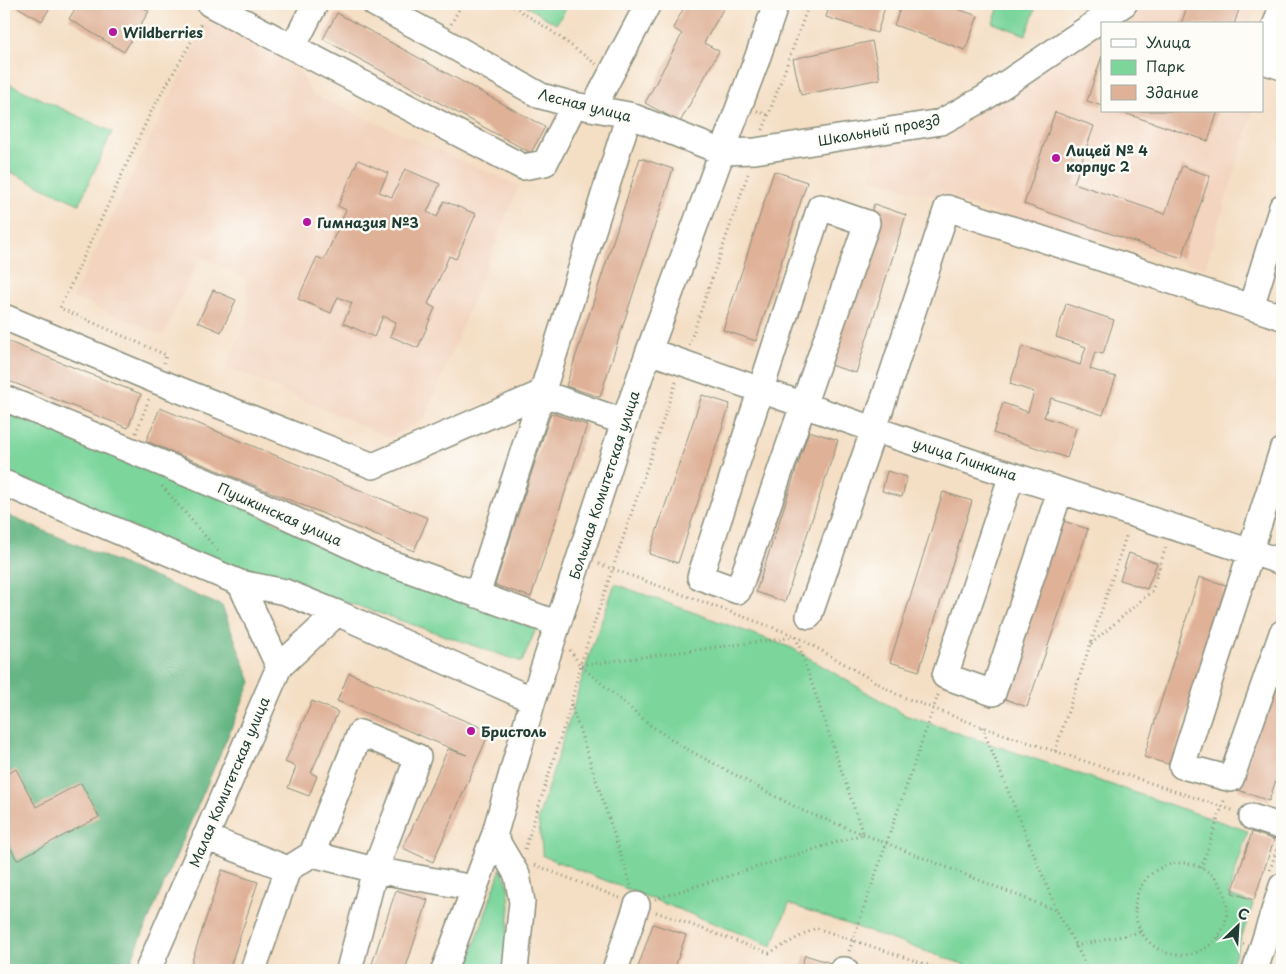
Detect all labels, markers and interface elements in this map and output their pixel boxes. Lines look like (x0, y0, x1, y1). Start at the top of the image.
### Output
place label: Wildberries (123, 22, 203, 43)
legend (1101, 22, 1264, 112)
marker: Wildberries (107, 26, 119, 38)
text: Улица (1146, 30, 1191, 53)
text: Парк (1146, 54, 1185, 77)
text: Здание (1146, 80, 1199, 103)
street label: Лесная улица (536, 83, 634, 127)
street label: Школьный проезд (816, 109, 942, 151)
place label: Лицей № 4 корпус 2 (1066, 140, 1148, 177)
marker: Лицей № 4 корпус 2 (1050, 152, 1062, 164)
place label: Гимназия №3 (317, 212, 419, 233)
marker: Гимназия №3 (301, 216, 313, 228)
street label: Большая Комитетская улица (564, 388, 645, 582)
street label: улица Глинкина (910, 432, 1020, 486)
street label: Пушкинская улица (215, 477, 346, 551)
street label: Малая Комитетская улица (184, 693, 275, 871)
place label: Бристоль (481, 721, 547, 742)
marker: Бристоль (465, 725, 477, 737)
north arrow (1214, 902, 1264, 952)
text: С (1234, 902, 1253, 926)

